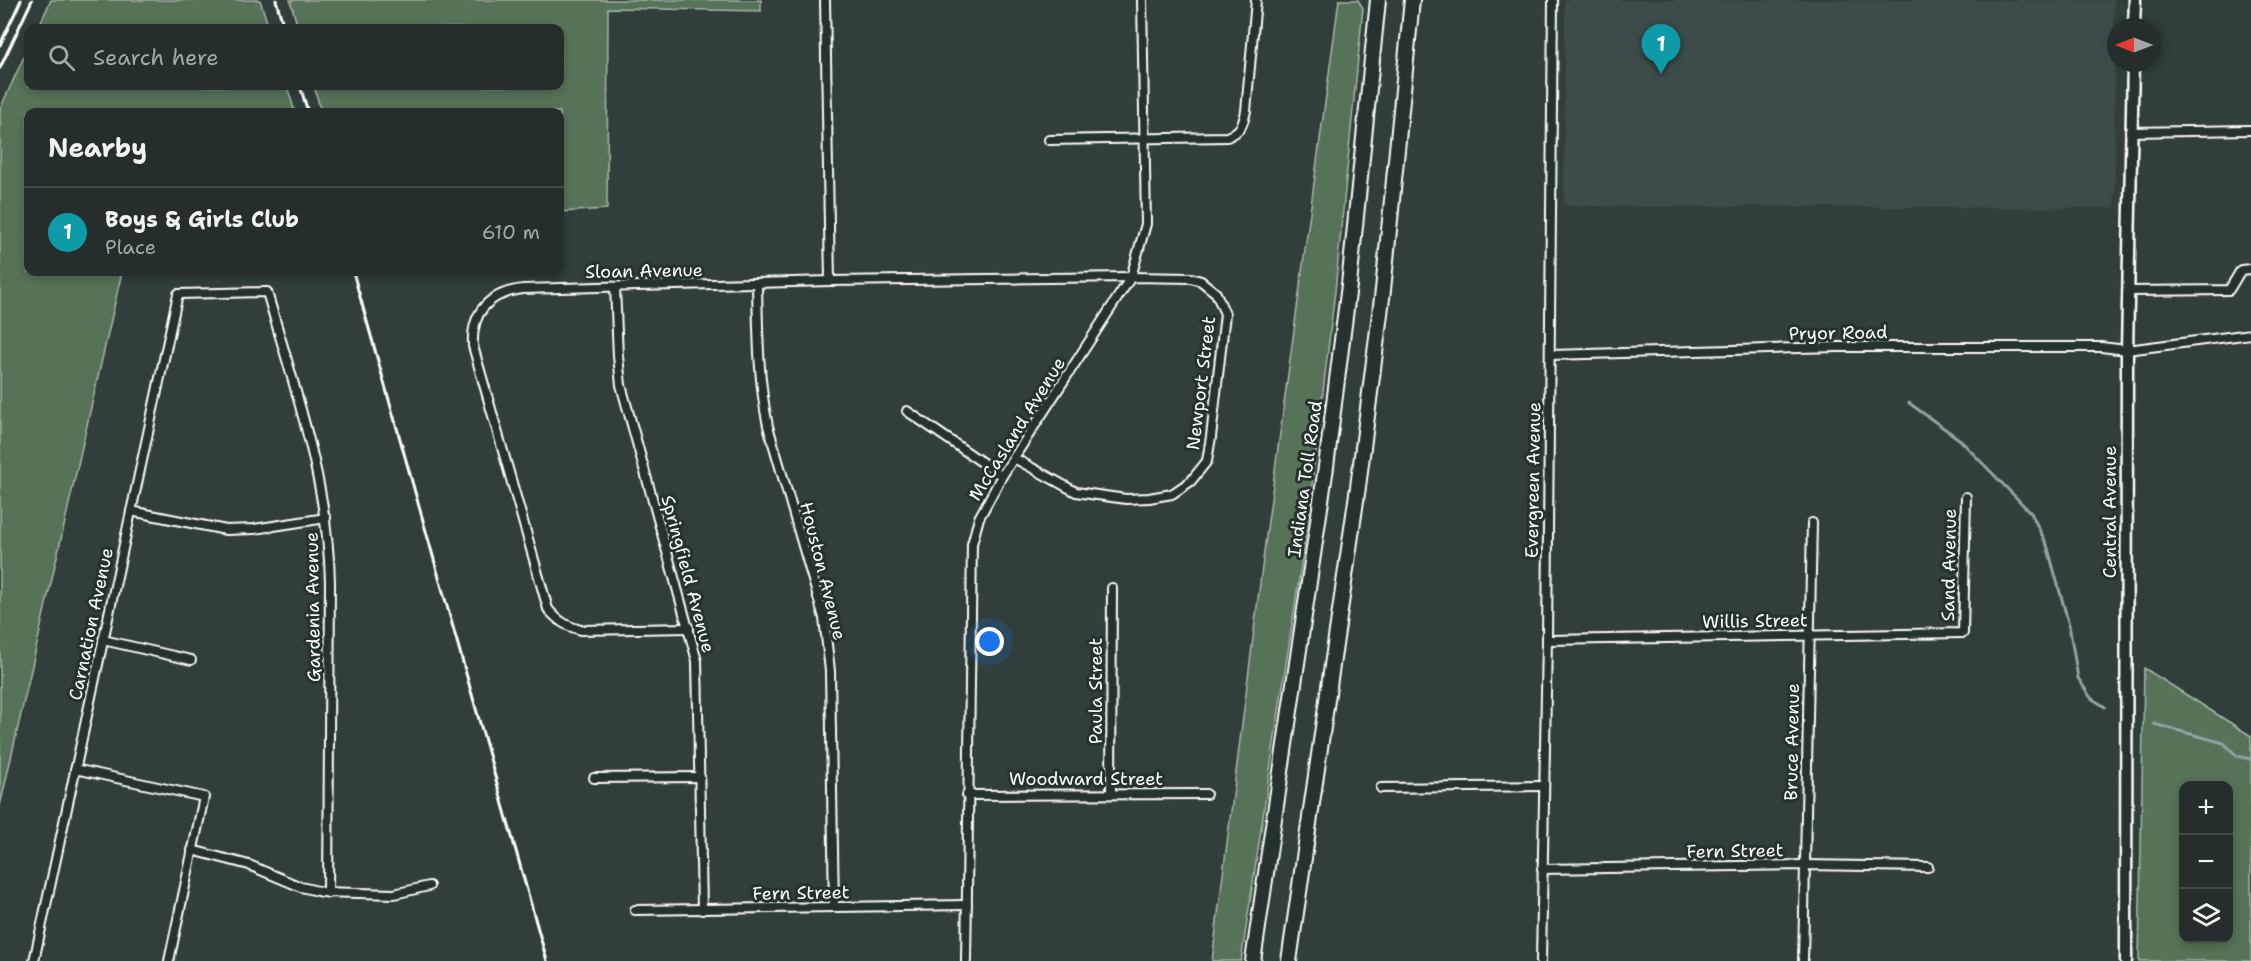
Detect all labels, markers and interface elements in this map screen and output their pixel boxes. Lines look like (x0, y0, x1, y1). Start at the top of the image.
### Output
north arrow (2107, 18, 2161, 72)
search box (24, 24, 564, 90)
pin: 1 (1642, 25, 1680, 74)
icon: search (45, 41, 78, 74)
text: Search here (93, 43, 219, 72)
text: Nearby (48, 130, 147, 165)
text: Boys & Girls Club (105, 205, 299, 234)
text: 1 (63, 219, 72, 245)
text: 610 m (482, 219, 540, 245)
text: Place (105, 234, 156, 260)
street label: Sloan Avenue (585, 258, 703, 284)
street label: Newport Street (1181, 315, 1221, 451)
street label: Pryor Road (1788, 320, 1888, 346)
street label: McCasland Avenue (963, 353, 1071, 505)
street label: Indiana Toll Road (1282, 399, 1328, 559)
street label: Evergreen Avenue (1520, 402, 1546, 558)
street label: Central Avenue (2098, 446, 2122, 578)
street label: Springfield Avenue (655, 493, 721, 655)
street label: Houston Avenue (794, 499, 852, 643)
street label: Sand Avenue (1936, 508, 1962, 622)
street label: Gardenia Avenue (300, 532, 326, 682)
street label: Carnation Avenue (63, 546, 119, 702)
street label: Willis Street (1702, 608, 1808, 634)
your location (975, 627, 1004, 656)
street label: Paula Street (1084, 638, 1108, 744)
street label: Bruce Avenue (1779, 683, 1805, 801)
street label: Woodward Street (1009, 767, 1163, 791)
map controls (2179, 781, 2233, 943)
button: + (2179, 781, 2233, 835)
button: − (2179, 835, 2233, 889)
street label: Fern Street (1686, 838, 1784, 864)
street label: Fern Street (752, 880, 850, 906)
button: layers (2179, 889, 2233, 943)

